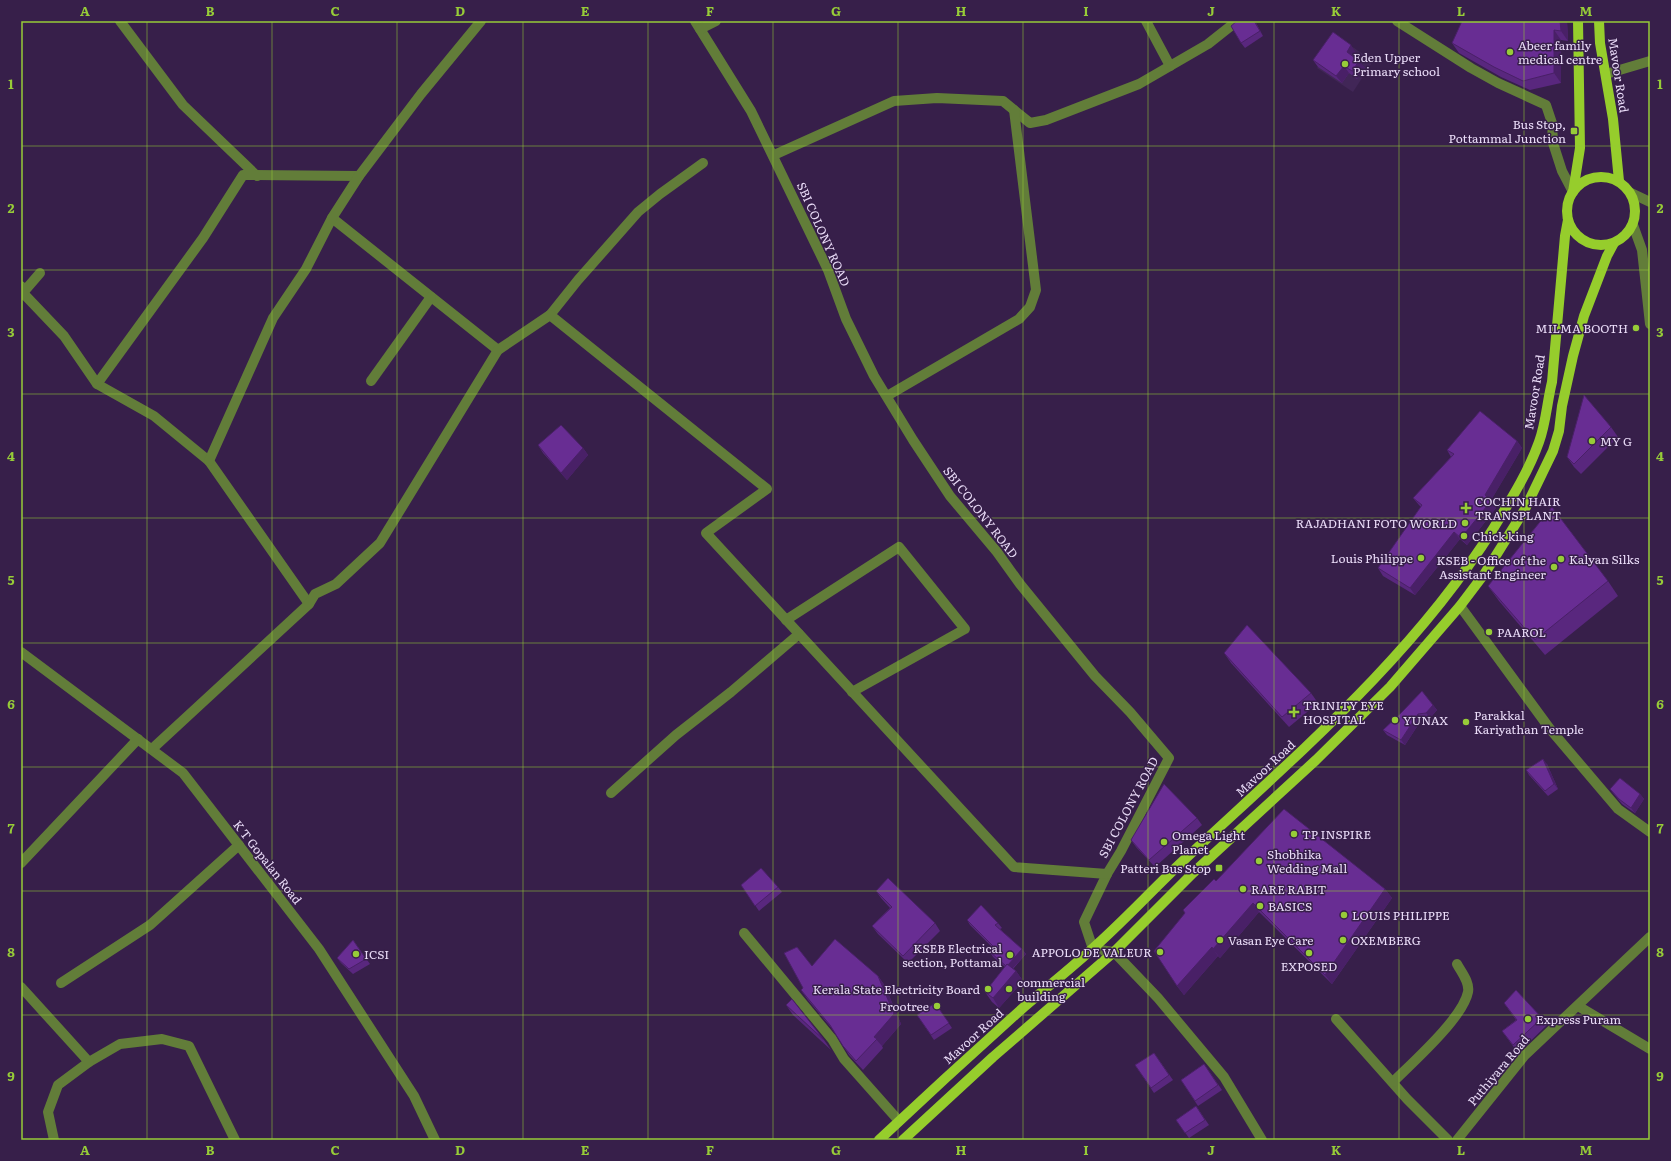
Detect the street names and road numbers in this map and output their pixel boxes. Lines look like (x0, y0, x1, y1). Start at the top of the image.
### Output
street label: Mavoor Road (1604, 36, 1634, 114)
street label: SBI COLONY ROAD (793, 179, 855, 289)
street label: Mavoor Road (1519, 353, 1549, 431)
street label: SBI COLONY ROAD (939, 462, 1023, 562)
street label: Mavoor Road (1231, 735, 1299, 800)
street label: SBI COLONY ROAD (1094, 753, 1162, 861)
street label: K T Gopalan Road (229, 816, 307, 908)
street label: Mavoor Road (939, 1004, 1008, 1068)
street label: Puthiyara Road (1463, 1030, 1533, 1109)

